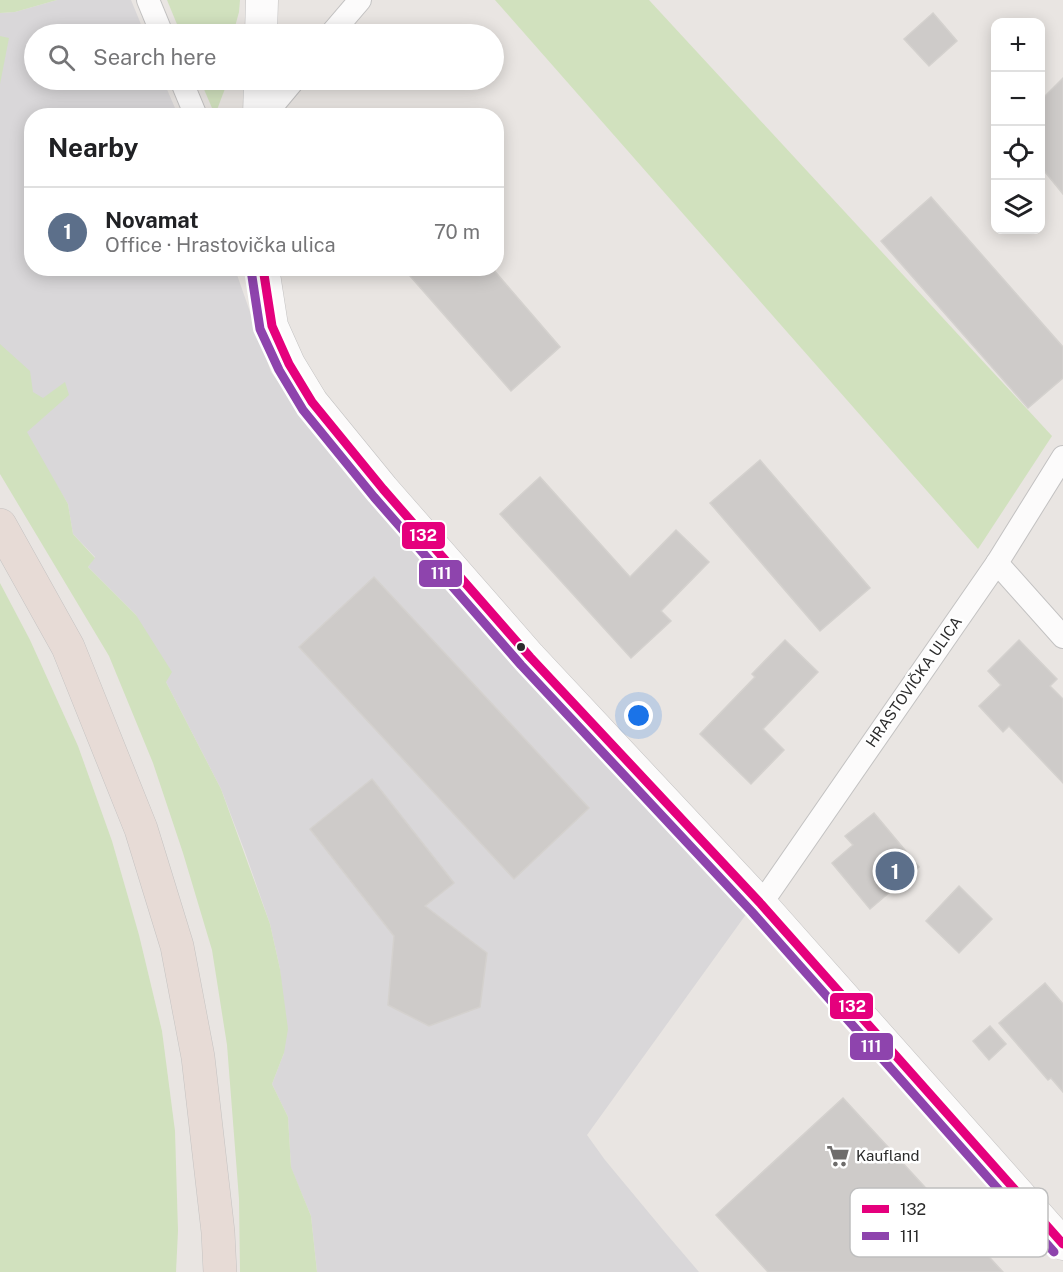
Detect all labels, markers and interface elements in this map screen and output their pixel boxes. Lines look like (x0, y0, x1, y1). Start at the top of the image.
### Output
map controls (991, 18, 1045, 234)
button: + (991, 18, 1045, 72)
search box (24, 24, 504, 90)
icon: search (45, 41, 78, 74)
text: Search here (93, 44, 217, 70)
button: − (991, 72, 1045, 126)
button: locate (991, 126, 1045, 180)
text: Nearby (48, 132, 138, 163)
button: layers (991, 180, 1045, 234)
text: Novamat (105, 207, 199, 233)
text: 1 (63, 220, 72, 244)
text: 70 m (434, 220, 480, 244)
text: Office · Hrastovička ulica (105, 233, 336, 257)
line badge: 132 (401, 521, 446, 550)
text: 132 (409, 526, 437, 545)
line badge: 111 (418, 559, 463, 588)
text: 111 (431, 564, 451, 583)
street label: HRASTOVIČKA ULICA (862, 613, 965, 750)
unlabelled marker (515, 641, 527, 653)
your location (624, 701, 653, 730)
pin: 1 (876, 848, 914, 894)
line badge: 132 (829, 992, 874, 1020)
text: 132 (838, 997, 866, 1016)
line badge: 111 (849, 1032, 894, 1061)
text: 111 (861, 1037, 881, 1056)
supermarket icon: Kaufland (825, 1143, 851, 1169)
place label: Kaufland (856, 1147, 919, 1164)
legend (850, 1188, 1048, 1257)
text: 132 (900, 1200, 926, 1219)
text: 111 (900, 1227, 920, 1246)

